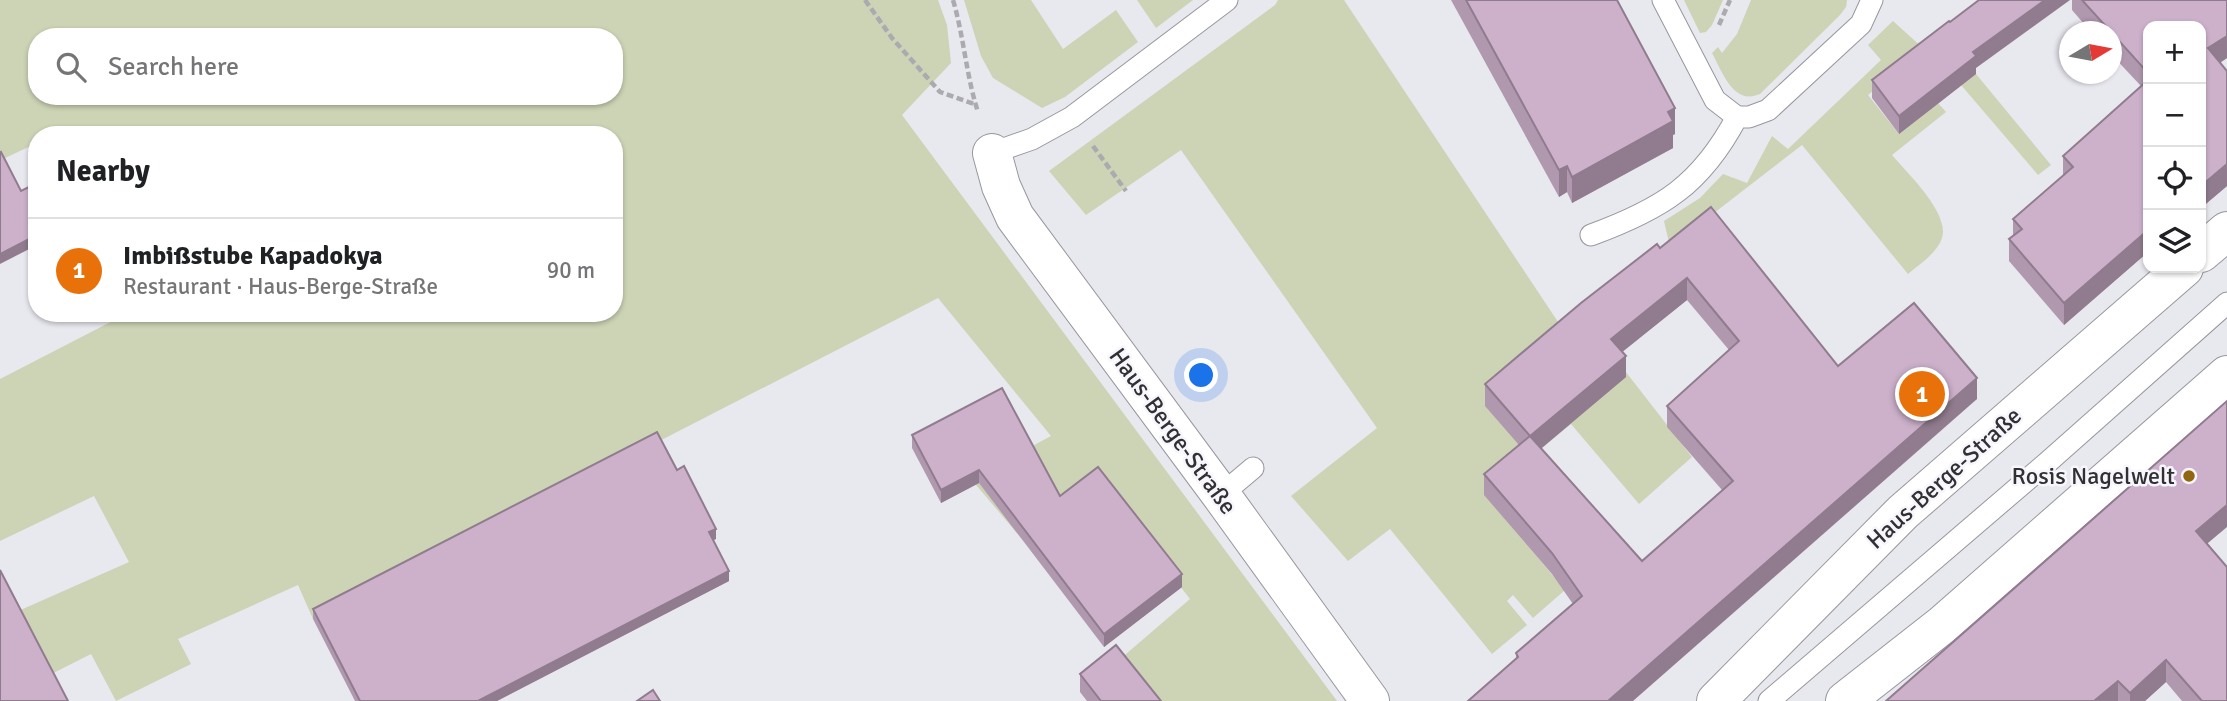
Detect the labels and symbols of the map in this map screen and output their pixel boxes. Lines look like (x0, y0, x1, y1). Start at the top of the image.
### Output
north arrow (2059, 21, 2122, 84)
street label: Haus-Berge-Straße (1103, 342, 1243, 520)
your location (1184, 358, 1218, 392)
pin: 1 (1899, 368, 1945, 420)
street label: Haus-Berge-Straße (1860, 401, 2028, 555)
place label: Rosis Nagelwelt (2012, 461, 2175, 491)
marker: Rosis Nagelwelt (2181, 468, 2197, 484)

